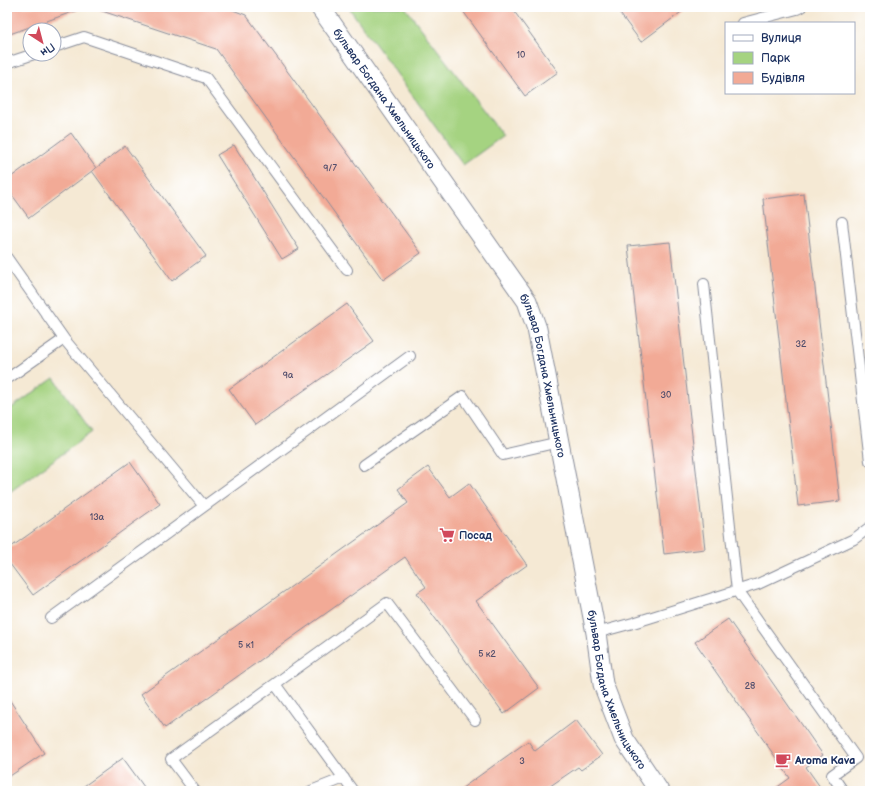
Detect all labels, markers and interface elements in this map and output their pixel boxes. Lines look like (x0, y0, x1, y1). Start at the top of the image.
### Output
north arrow (22, 22, 62, 62)
legend (725, 22, 855, 94)
street label: бульвар Богдана Хмельницького (330, 26, 438, 172)
text: Вулиця (761, 31, 802, 46)
text: Пн (38, 40, 57, 59)
house number: 10 (517, 50, 525, 61)
text: Парк (761, 51, 791, 66)
text: Будівля (761, 71, 805, 86)
house number: 9/7 (323, 163, 337, 174)
street label: бульвар Богдана Хмельницького (517, 291, 568, 459)
house number: 32 (796, 339, 807, 350)
house number: 9а (283, 370, 294, 381)
house number: 30 (661, 390, 671, 401)
house number: 13а (90, 512, 105, 523)
supermarket icon: Посад (438, 526, 456, 544)
place label: Посад (459, 529, 492, 542)
street label: бульвар Богдана Хмельницького (585, 609, 649, 772)
house number: 5 к1 (238, 640, 254, 651)
house number: 5 к2 (478, 649, 497, 660)
house number: 28 (745, 681, 755, 692)
cafe icon: Aroma Kava (774, 751, 792, 769)
place label: Aroma Kava (794, 754, 855, 767)
house number: 3 (519, 756, 525, 767)

